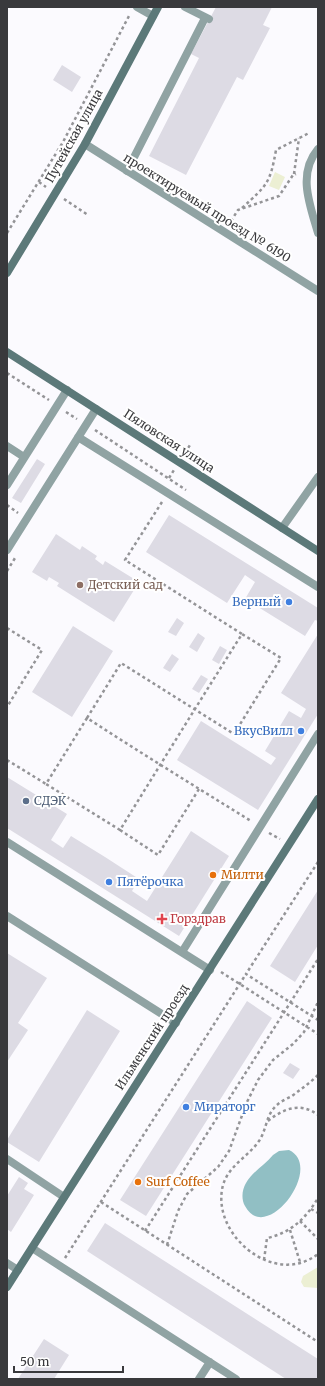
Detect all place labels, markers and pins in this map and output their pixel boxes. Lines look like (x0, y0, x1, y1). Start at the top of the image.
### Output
place label: Детский сад (88, 577, 163, 592)
marker: Детский сад (75, 580, 85, 590)
place label: Верный (232, 594, 281, 609)
marker: Верный (284, 597, 294, 607)
place label: ВкусВилл (234, 723, 293, 738)
marker: ВкусВилл (296, 726, 306, 736)
place label: СДЭК (34, 793, 67, 808)
marker: СДЭК (21, 796, 31, 806)
place label: Милти (221, 867, 264, 882)
marker: Милти (208, 870, 218, 880)
place label: Пятёрочка (117, 874, 184, 889)
marker: Пятёрочка (104, 877, 114, 887)
place label: Горздрав (170, 911, 226, 926)
marker: Горздрав (157, 914, 167, 924)
place label: Мираторг (194, 1099, 256, 1114)
marker: Мираторг (181, 1102, 191, 1112)
place label: Surf Coffee (146, 1174, 210, 1189)
marker: Surf Coffee (133, 1177, 143, 1187)

